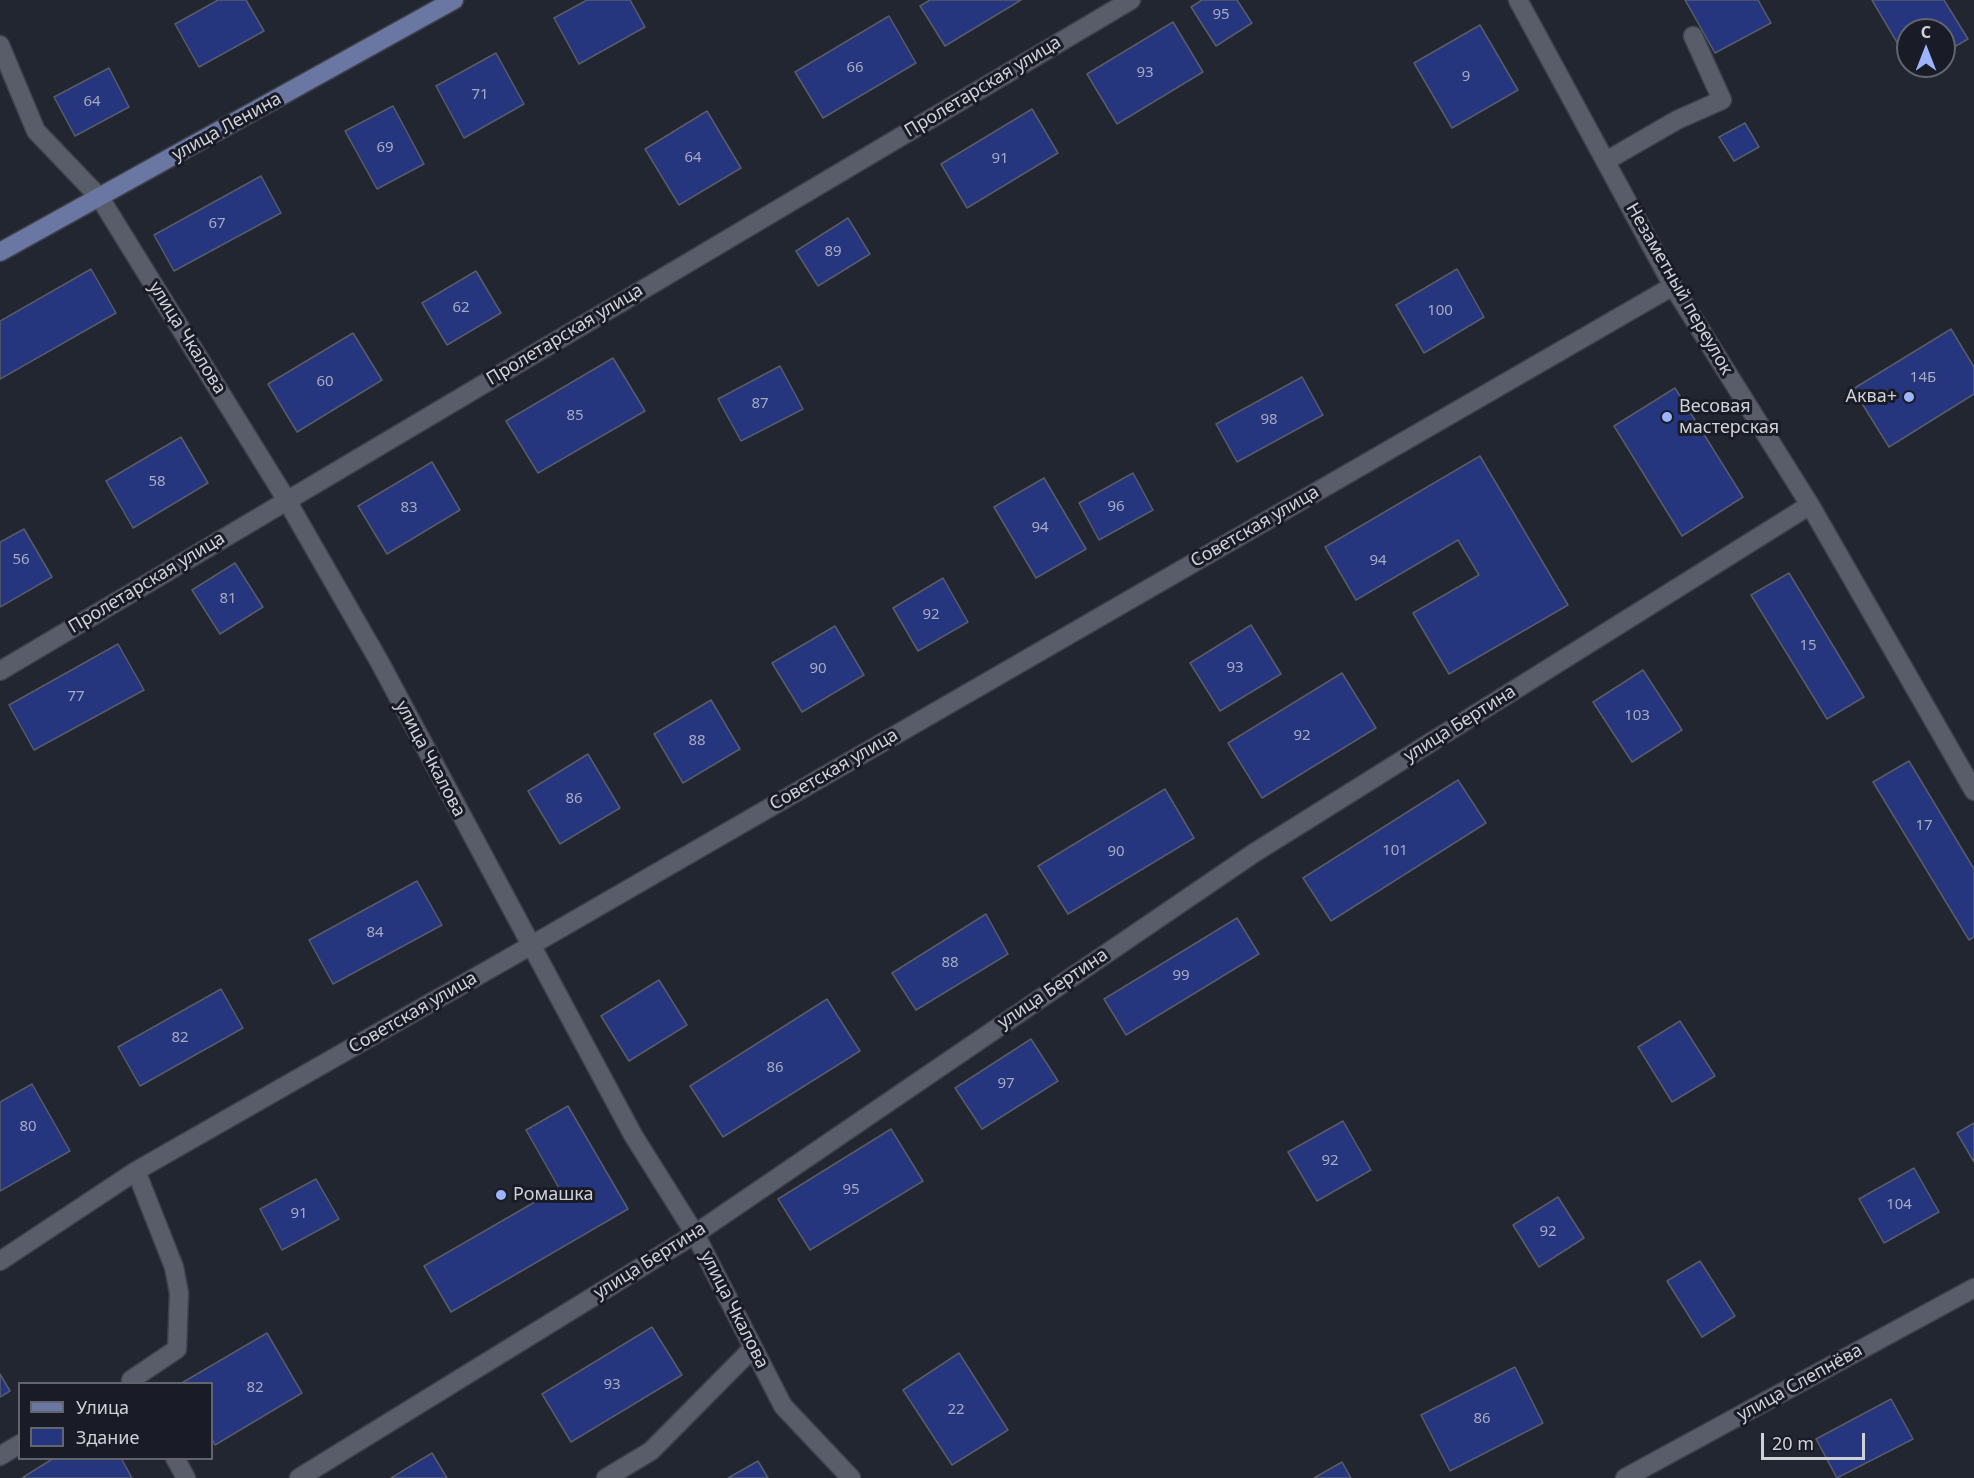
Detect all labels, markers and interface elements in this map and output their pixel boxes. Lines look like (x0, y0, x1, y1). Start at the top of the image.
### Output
house number: 95 (1212, 6, 1230, 24)
north arrow (1896, 18, 1956, 78)
text: С (1921, 21, 1931, 43)
street label: Пролетарская улица (901, 32, 1065, 142)
house number: 66 (846, 59, 864, 77)
house number: 93 (1136, 64, 1154, 82)
house number: 9 (1462, 68, 1470, 86)
house number: 71 (471, 86, 489, 104)
street label: улица Ленина (169, 88, 285, 166)
house number: 64 (83, 93, 101, 111)
house number: 69 (376, 139, 394, 157)
house number: 64 (684, 149, 702, 167)
house number: 91 (991, 150, 1009, 168)
street label: Незаметный переулок (1621, 199, 1737, 379)
house number: 67 (208, 215, 226, 233)
house number: 89 (824, 243, 842, 261)
street label: улица Чкалова (144, 278, 230, 398)
street label: Пролетарская улица (483, 280, 647, 390)
house number: 62 (452, 299, 470, 317)
house number: 100 (1427, 302, 1453, 320)
house number: 14Б (1910, 369, 1936, 387)
house number: 60 (316, 373, 334, 391)
place label: Аква+ (1846, 386, 1897, 408)
marker: Аква+ (1902, 390, 1916, 404)
house number: 87 (751, 395, 769, 413)
place label: Весовая мастерская (1679, 396, 1779, 438)
house number: 85 (566, 407, 584, 425)
marker: Весовая мастерская (1660, 410, 1674, 424)
house number: 98 (1260, 411, 1278, 429)
house number: 58 (148, 473, 166, 491)
street label: Советская улица (1187, 482, 1323, 572)
house number: 96 (1107, 498, 1125, 516)
house number: 83 (400, 499, 418, 517)
house number: 94 (1031, 519, 1049, 537)
street label: Пролетарская улица (65, 528, 229, 638)
house number: 56 (12, 551, 30, 569)
house number: 94 (1369, 552, 1387, 570)
house number: 81 (219, 590, 237, 608)
house number: 92 (922, 606, 940, 624)
house number: 15 (1799, 637, 1817, 655)
house number: 93 (1226, 659, 1244, 677)
house number: 90 (809, 660, 827, 678)
street label: улица Бертина (1400, 681, 1520, 767)
house number: 77 (67, 688, 85, 706)
street label: улица Чкалова (390, 697, 470, 821)
house number: 103 (1624, 707, 1650, 725)
street label: Советская улица (766, 725, 902, 815)
house number: 92 (1293, 727, 1311, 745)
house number: 88 (688, 732, 706, 750)
house number: 86 (565, 790, 583, 808)
house number: 17 (1915, 817, 1933, 835)
house number: 101 (1382, 842, 1408, 860)
house number: 90 (1107, 843, 1125, 861)
house number: 84 (366, 924, 384, 942)
street label: улица Бертина (994, 944, 1112, 1034)
house number: 88 (941, 954, 959, 972)
house number: 99 (1172, 967, 1190, 985)
street label: Советская улица (345, 968, 481, 1058)
house number: 82 (171, 1029, 189, 1047)
house number: 86 (766, 1059, 784, 1077)
house number: 97 (997, 1075, 1015, 1093)
house number: 80 (19, 1118, 37, 1136)
house number: 92 (1321, 1152, 1339, 1170)
house number: 95 (842, 1181, 860, 1199)
place label: Ромашка (513, 1184, 594, 1206)
marker: Ромашка (494, 1188, 508, 1202)
house number: 104 (1886, 1196, 1912, 1214)
house number: 91 (290, 1205, 308, 1223)
street label: улица Бертина (590, 1218, 710, 1304)
house number: 92 (1539, 1223, 1557, 1241)
street label: улица Чкалова (695, 1248, 773, 1372)
street label: улица Слепнёва (1734, 1340, 1866, 1426)
house number: 93 (603, 1376, 621, 1394)
house number: 82 (246, 1379, 264, 1397)
legend (18, 1382, 213, 1460)
text: Улица (76, 1395, 129, 1419)
house number: 22 (947, 1401, 965, 1419)
house number: 86 (1473, 1410, 1491, 1428)
scale bar (1764, 1421, 1868, 1459)
text: Здание (76, 1425, 139, 1449)
text: 20 m (1772, 1431, 1814, 1455)

